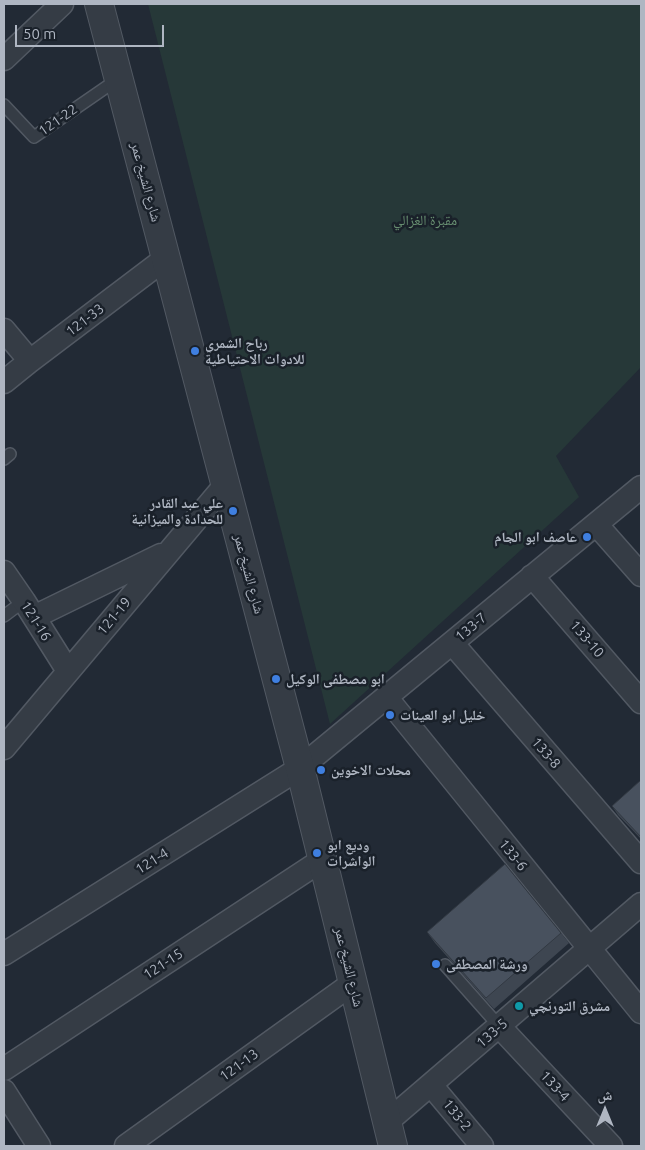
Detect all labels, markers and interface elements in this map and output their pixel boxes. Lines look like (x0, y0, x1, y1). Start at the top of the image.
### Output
scale bar (18, 15, 166, 47)
text: 50 m (23, 25, 56, 42)
street label: 121-22 (35, 101, 81, 139)
street label: شارع الشيخ عمر (127, 140, 165, 224)
park label: مقبرة الغزالي (393, 212, 457, 228)
street label: 121-33 (63, 300, 107, 340)
place label: رباح الشمري للادوات الاحتياطية (205, 335, 305, 368)
marker: رباح الشمري للادوات الاحتياطية (189, 345, 201, 357)
place label: علي عبد القادر للحدادة والميزانية (131, 495, 223, 528)
marker: علي عبد القادر للحدادة والميزانية (227, 505, 239, 517)
place label: عاصف ابو الجام (494, 529, 577, 545)
marker: عاصف ابو الجام (581, 531, 593, 543)
street label: شارع الشيخ عمر (230, 532, 268, 616)
street label: 121-19 (94, 594, 134, 638)
street label: 121-16 (17, 598, 55, 644)
street label: 133-7 (452, 609, 490, 645)
street label: 133-10 (566, 617, 608, 661)
place label: ابو مصطفى الوكيل (286, 671, 385, 687)
marker: ابو مصطفى الوكيل (270, 673, 282, 685)
place label: خليل ابو العينات (400, 707, 485, 723)
marker: خليل ابو العينات (384, 709, 396, 721)
street label: 133-8 (528, 734, 564, 772)
place label: محلات الاخوين (331, 762, 411, 778)
marker: محلات الاخوين (315, 764, 327, 776)
street label: 133-6 (495, 836, 531, 874)
place label: وديع ابو الواشرات (327, 837, 375, 870)
street label: 121-4 (132, 844, 172, 878)
marker: وديع ابو الواشرات (311, 847, 323, 859)
street label: شارع الشيخ عمر (331, 925, 367, 1009)
street label: 121-15 (140, 945, 186, 983)
place label: ورشة المصطفى (446, 956, 528, 972)
marker: ورشة المصطفى (430, 958, 442, 970)
place label: مشرق التورنچي (529, 998, 610, 1014)
marker: مشرق التورنچي (513, 1000, 525, 1012)
street label: 133-5 (473, 1015, 511, 1051)
street label: 121-13 (216, 1045, 262, 1085)
street label: 133-4 (537, 1067, 573, 1105)
north arrow (580, 1085, 630, 1135)
text: ش (598, 1087, 612, 1103)
street label: 133-2 (439, 1096, 475, 1134)

